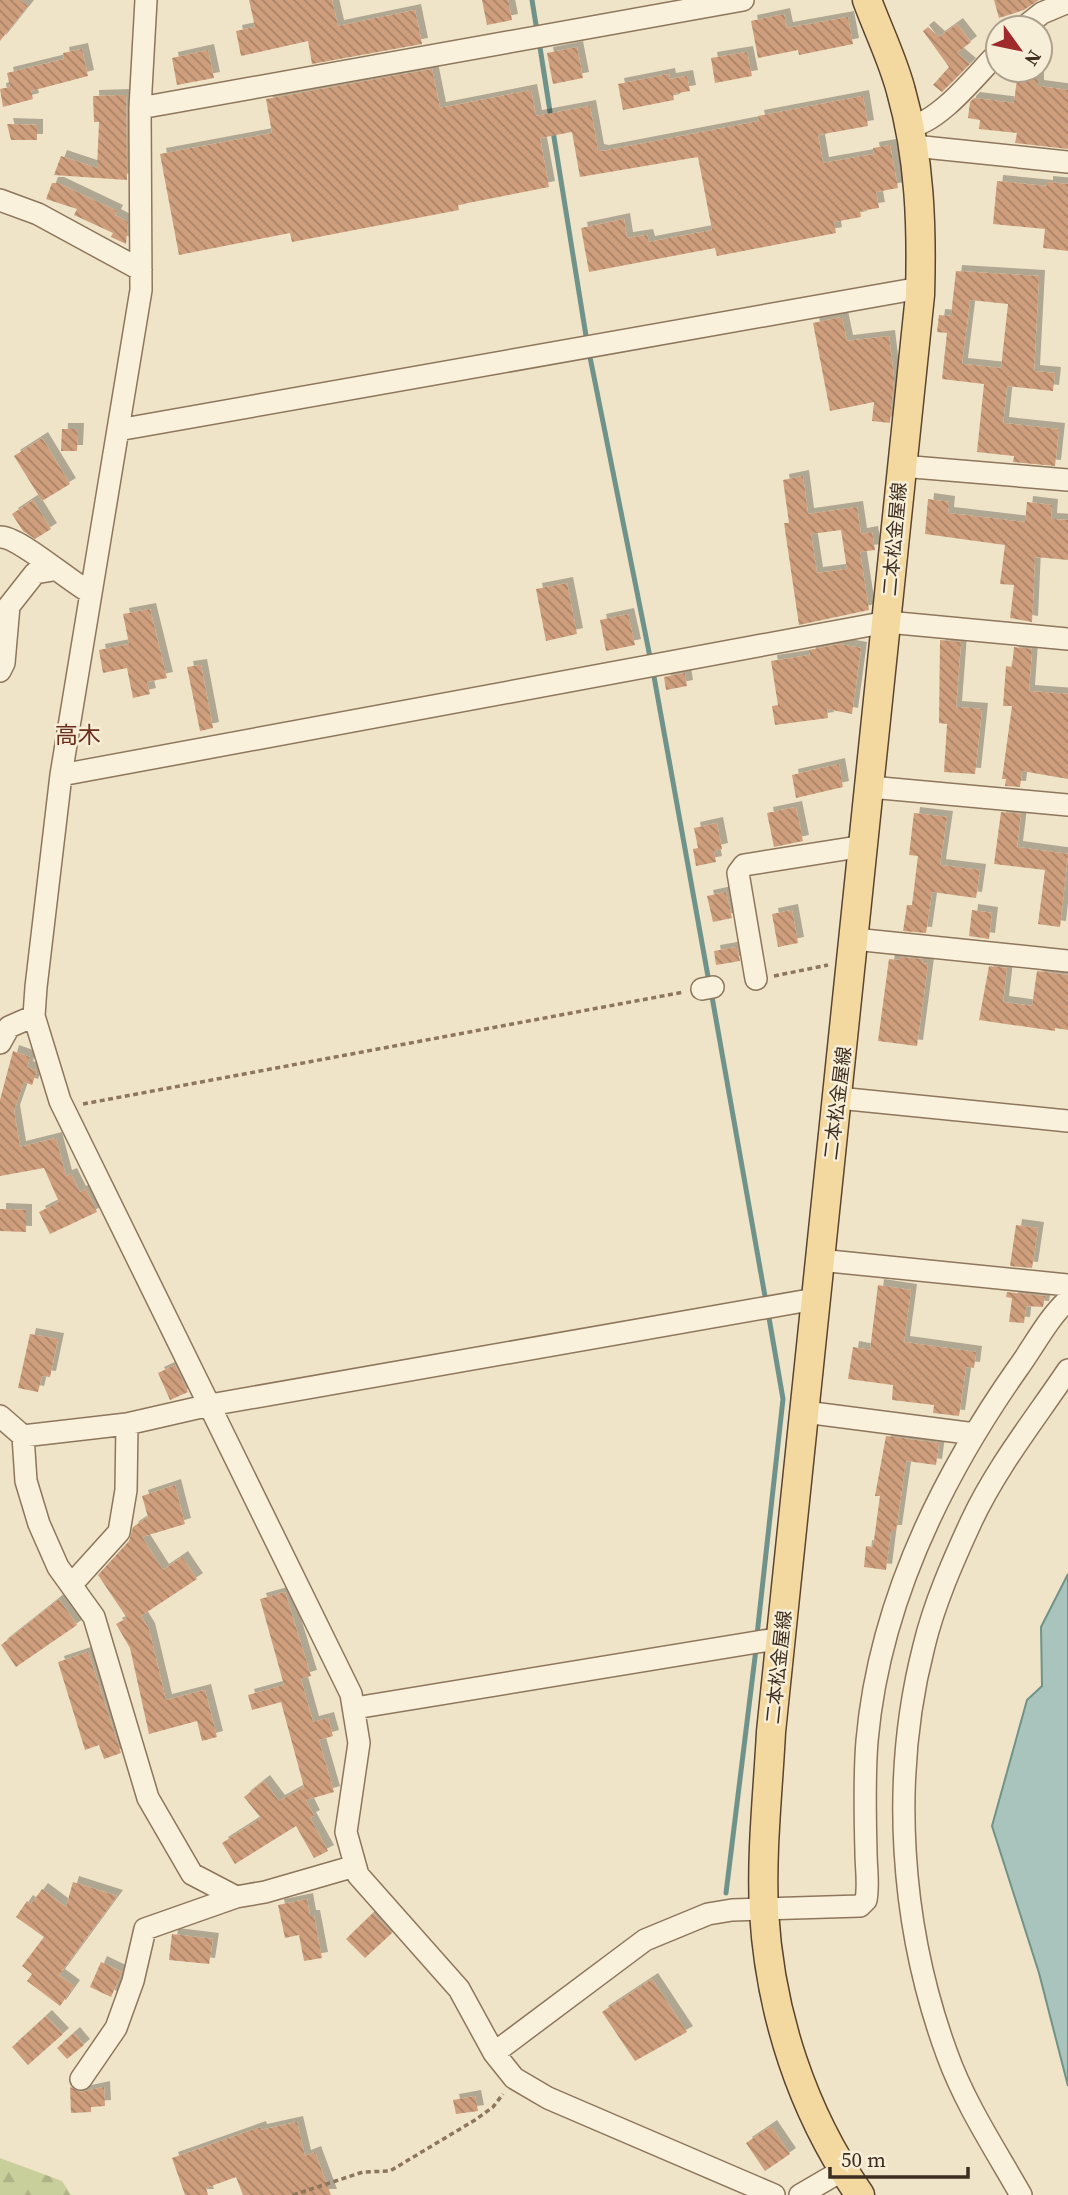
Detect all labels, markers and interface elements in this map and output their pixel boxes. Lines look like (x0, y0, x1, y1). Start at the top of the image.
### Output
north arrow (984, 14, 1054, 84)
text: N (1018, 45, 1048, 71)
street label: 二本松金屋線 (876, 481, 912, 597)
district label: 高木 (55, 719, 101, 751)
street label: 二本松金屋線 (817, 1045, 857, 1161)
street label: 二本松金屋線 (759, 1609, 797, 1725)
scale bar (830, 2136, 968, 2180)
text: 50 m (841, 2145, 886, 2174)

